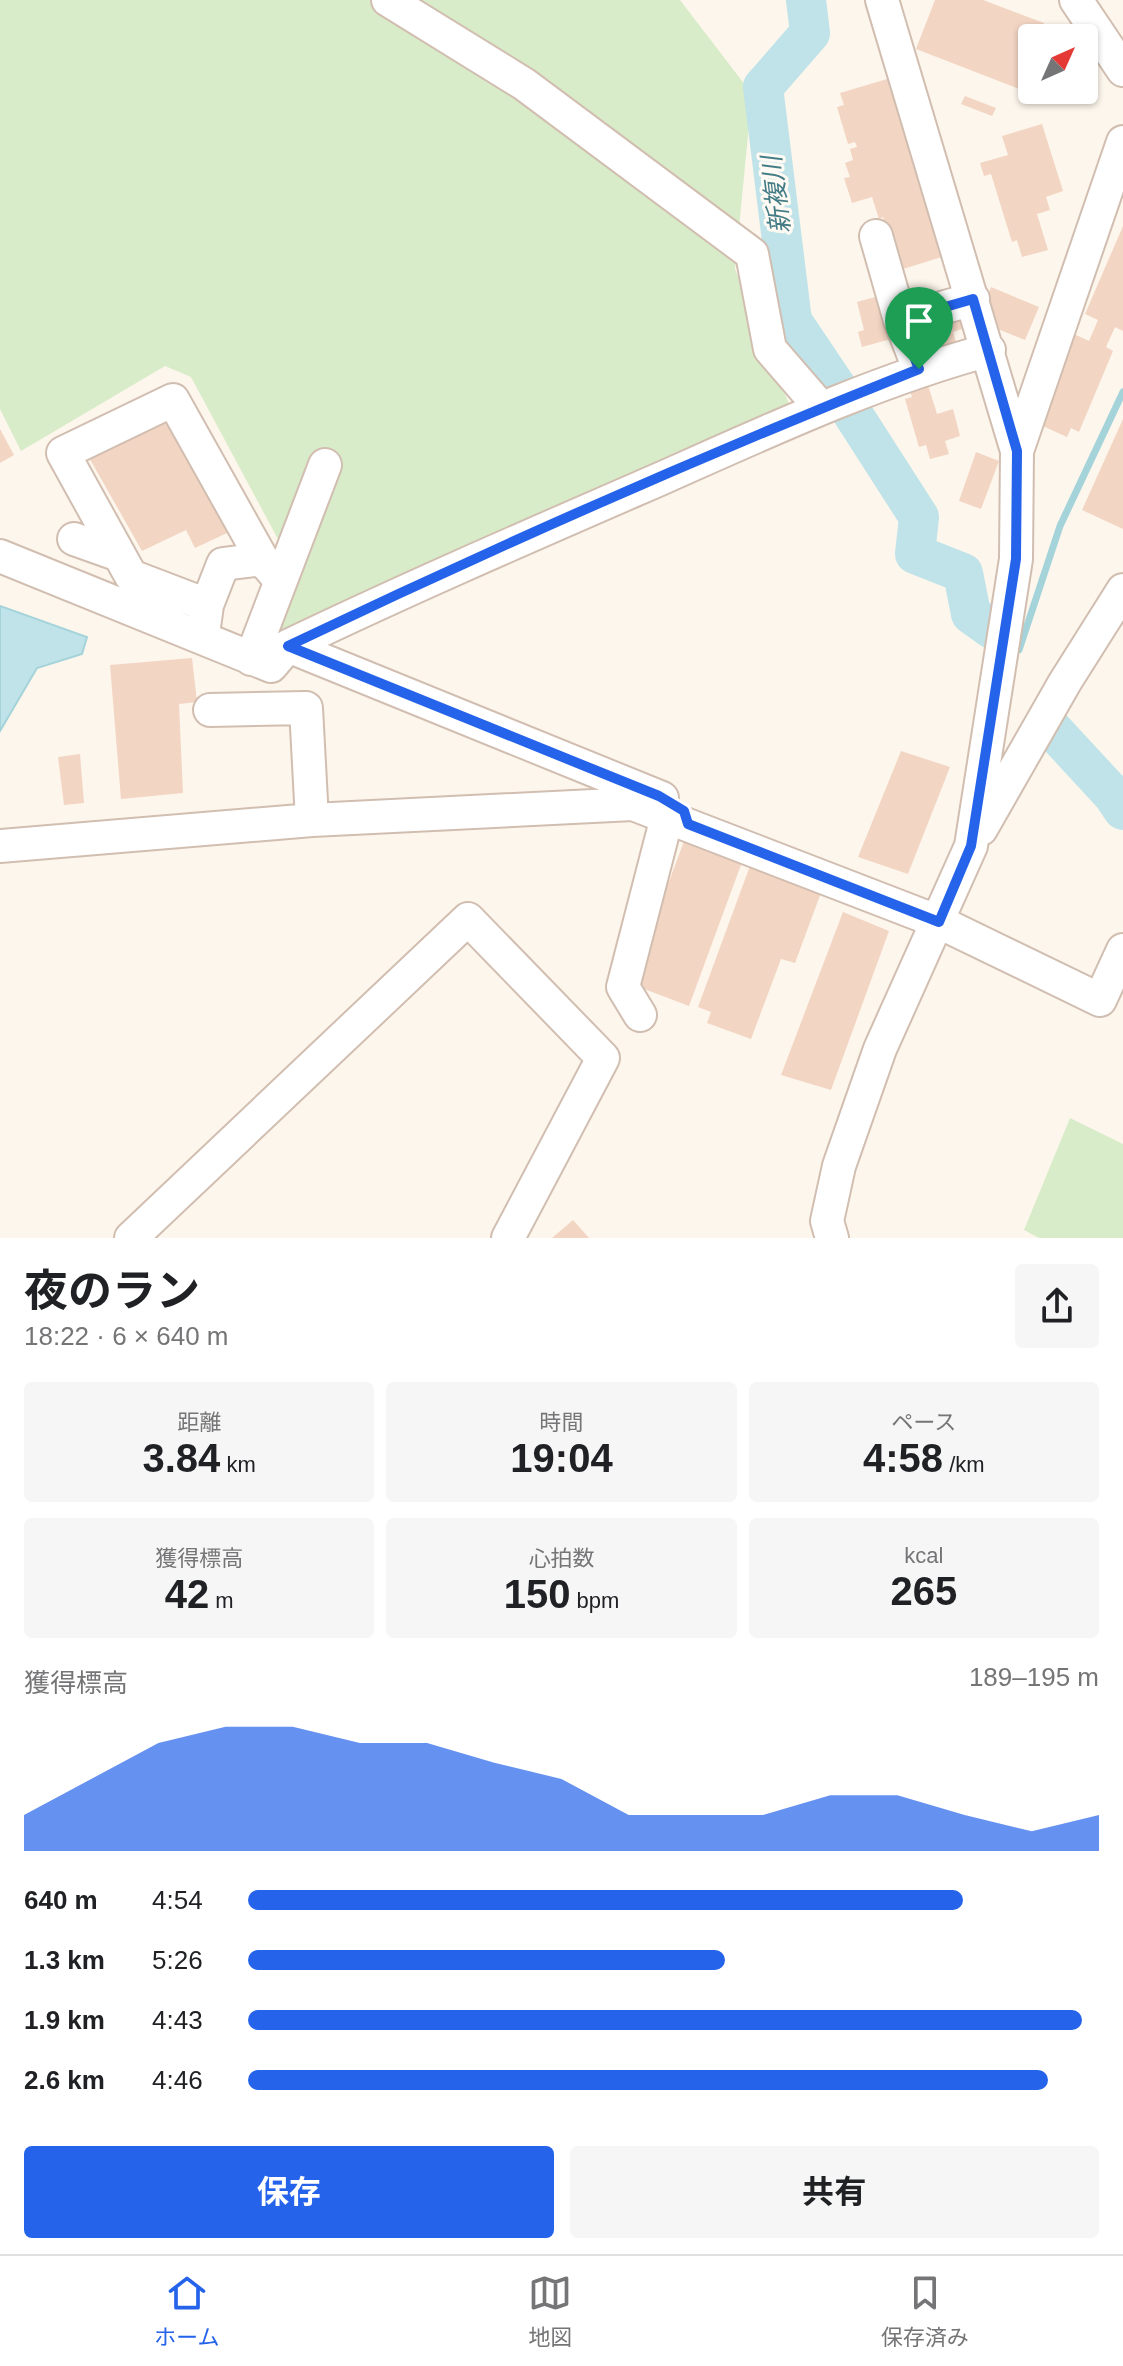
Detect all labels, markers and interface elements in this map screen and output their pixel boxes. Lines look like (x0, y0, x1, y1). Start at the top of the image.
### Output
north arrow (1018, 24, 1098, 104)
map controls (1018, 24, 1098, 104)
water label: 新複川 (756, 151, 796, 236)
pin (885, 287, 953, 369)
icon: arrive (897, 299, 941, 343)
button: share (1015, 1264, 1099, 1348)
text: 夜のラン (24, 1266, 200, 1315)
text: 18:22 · 6 × 640 m (24, 1321, 229, 1351)
text: 距離 (177, 1410, 221, 1435)
text: 時間 (539, 1410, 584, 1435)
text: ペース (891, 1410, 956, 1435)
text: 3.84 (143, 1436, 220, 1480)
text: 19:04 (510, 1436, 613, 1480)
text: 4:58 (863, 1436, 943, 1480)
text: km (220, 1452, 256, 1477)
text: /km (943, 1452, 985, 1477)
text: kcal (904, 1543, 943, 1568)
text: 獲得標高 (155, 1546, 243, 1571)
text: 心拍数 (528, 1546, 595, 1571)
text: 265 (890, 1569, 957, 1613)
text: 42 (165, 1572, 209, 1616)
text: 150 (504, 1572, 570, 1616)
text: m (209, 1588, 234, 1613)
text: bpm (570, 1588, 619, 1613)
text: 189–195 m (969, 1662, 1099, 1692)
text: 獲得標高 (24, 1668, 128, 1698)
text: 640 m (24, 1885, 98, 1915)
text: 4:54 (152, 1885, 203, 1915)
text: 1.3 km (24, 1945, 105, 1975)
text: 5:26 (152, 1945, 203, 1975)
text: 1.9 km (24, 2005, 105, 2035)
text: 4:43 (152, 2005, 203, 2035)
text: 2.6 km (24, 2065, 105, 2095)
text: 4:46 (152, 2065, 203, 2095)
button: 保存 (24, 2146, 554, 2238)
button: 共有 (570, 2146, 1099, 2238)
tab: ホーム (154, 2271, 220, 2351)
tab: 地図 (528, 2271, 572, 2351)
tab: 保存済み (881, 2271, 969, 2351)

